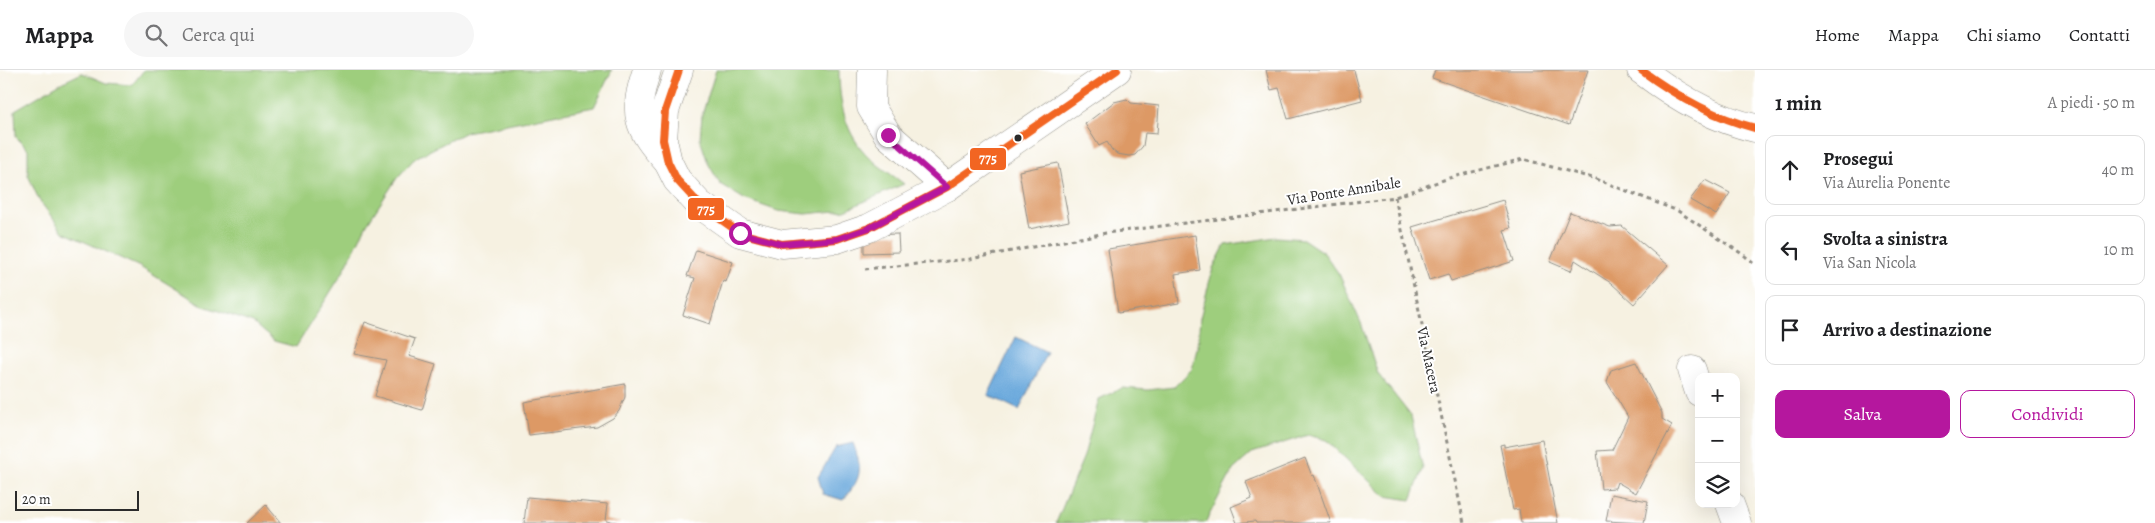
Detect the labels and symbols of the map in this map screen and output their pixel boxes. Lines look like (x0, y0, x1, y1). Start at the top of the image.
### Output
route end (877, 124, 900, 147)
unlabelled marker (1013, 133, 1023, 143)
line badge: 775 (969, 147, 1007, 171)
text: 775 (979, 149, 997, 168)
street label: Via Ponte Annibale (1285, 172, 1403, 210)
line badge: 775 (687, 197, 725, 221)
text: 775 (697, 200, 715, 219)
route start (729, 222, 752, 245)
street label: Via Macera (1412, 324, 1446, 395)
scale bar (15, 488, 139, 511)

